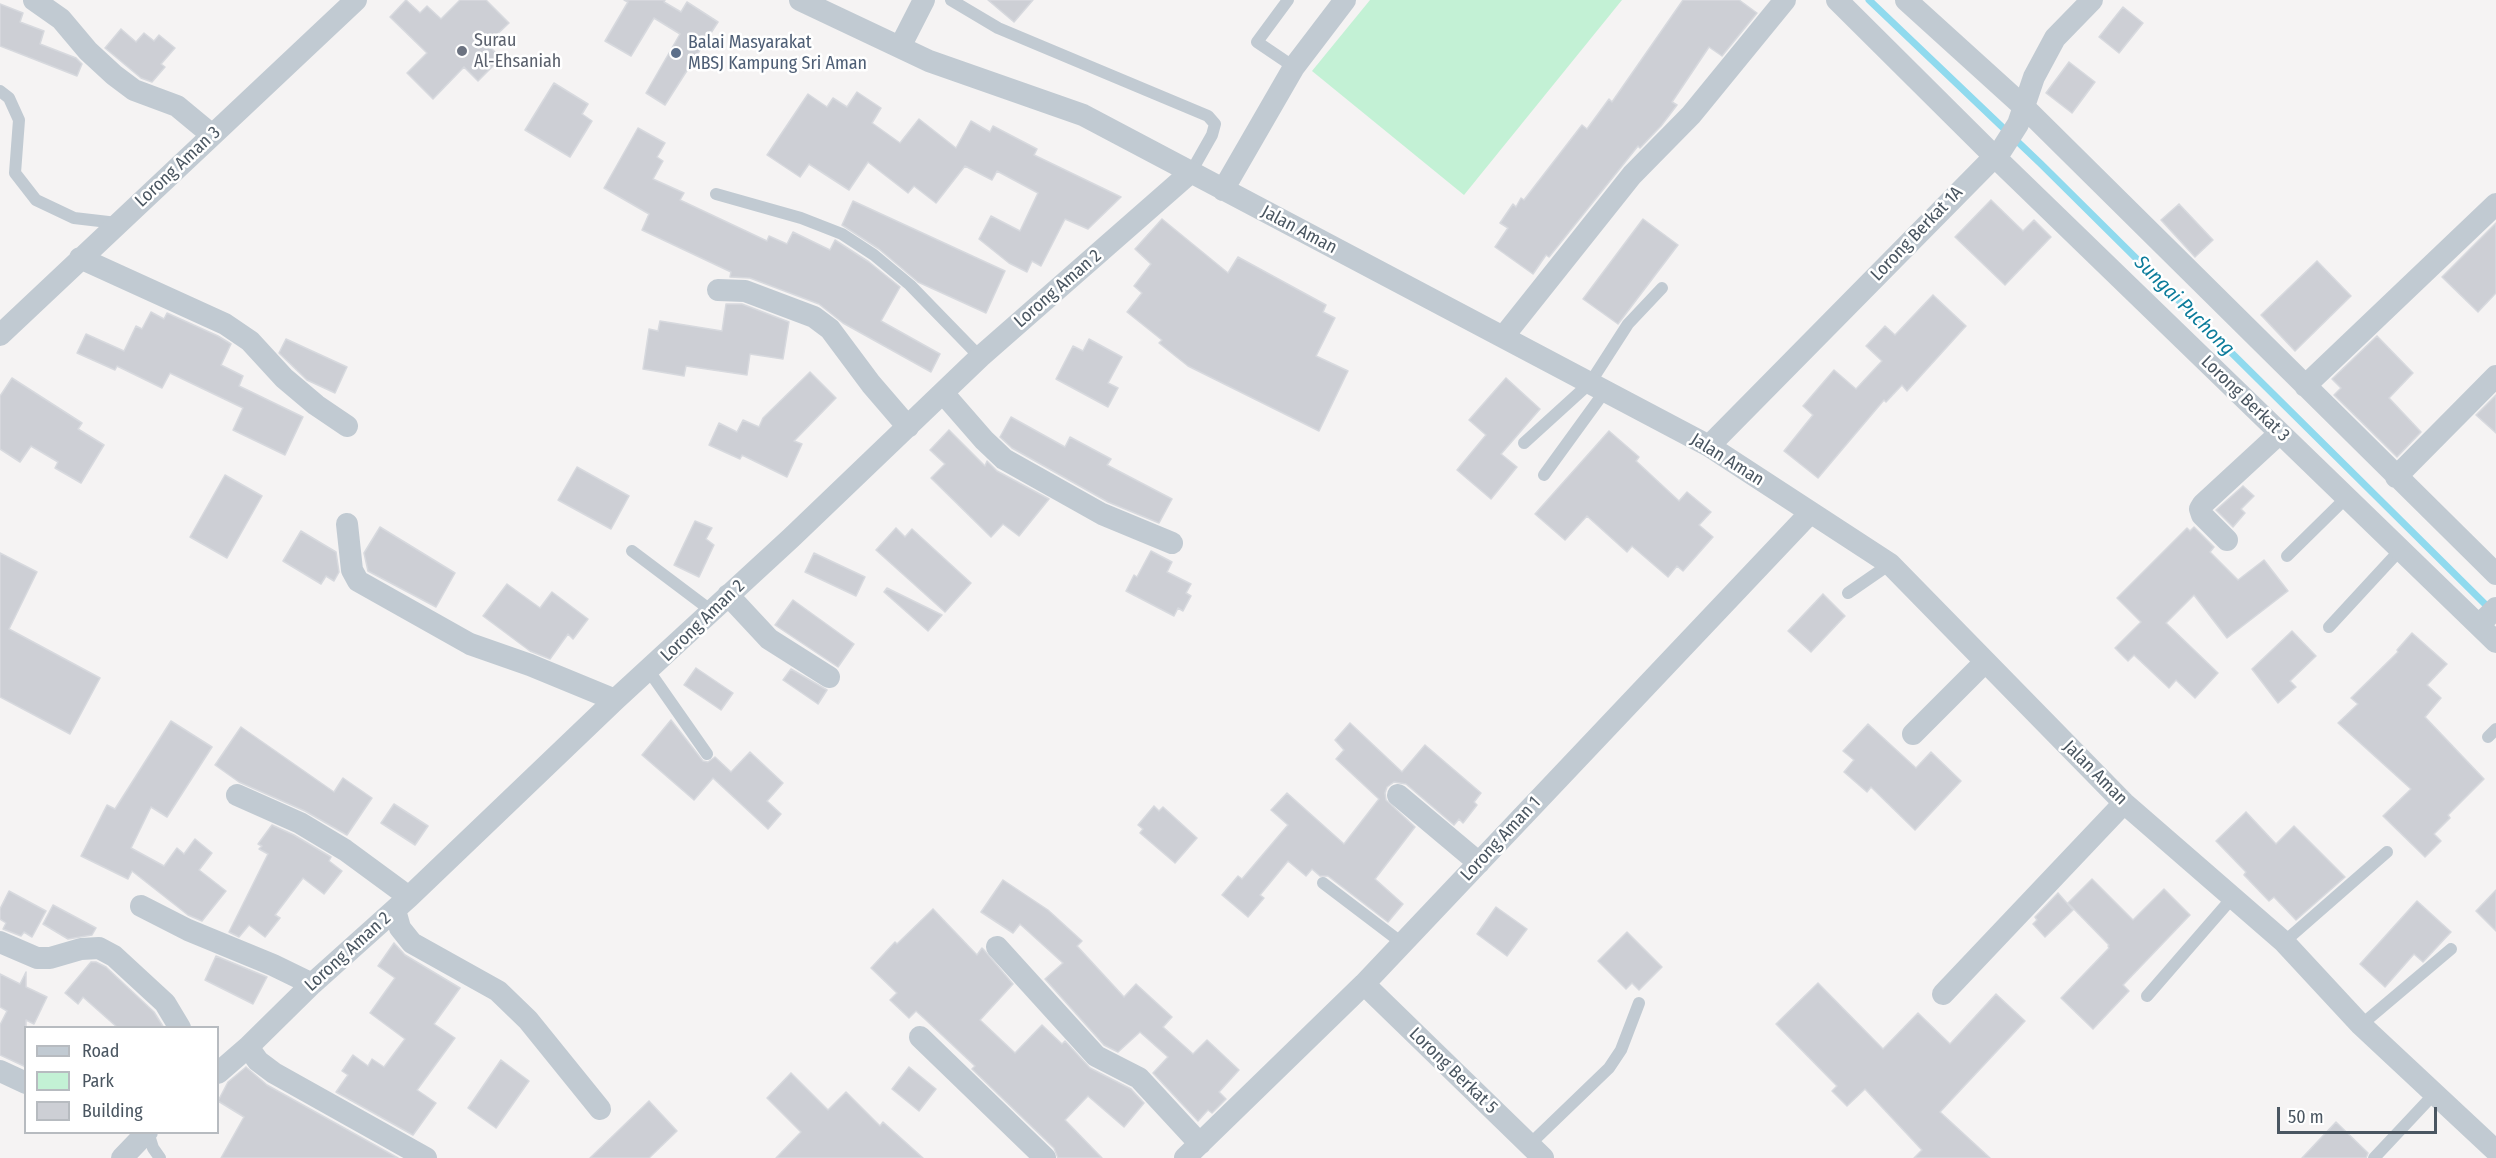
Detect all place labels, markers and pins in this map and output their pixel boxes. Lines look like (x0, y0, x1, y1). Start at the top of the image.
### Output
place label: Surau Al-Ehsaniah (474, 30, 561, 72)
place label: Balai Masyarakat MBSJ Kampung Sri Aman (688, 32, 867, 74)
marker: Surau Al-Ehsaniah (455, 44, 469, 58)
marker: Balai Masyarakat MBSJ Kampung Sri Aman (669, 46, 683, 60)

